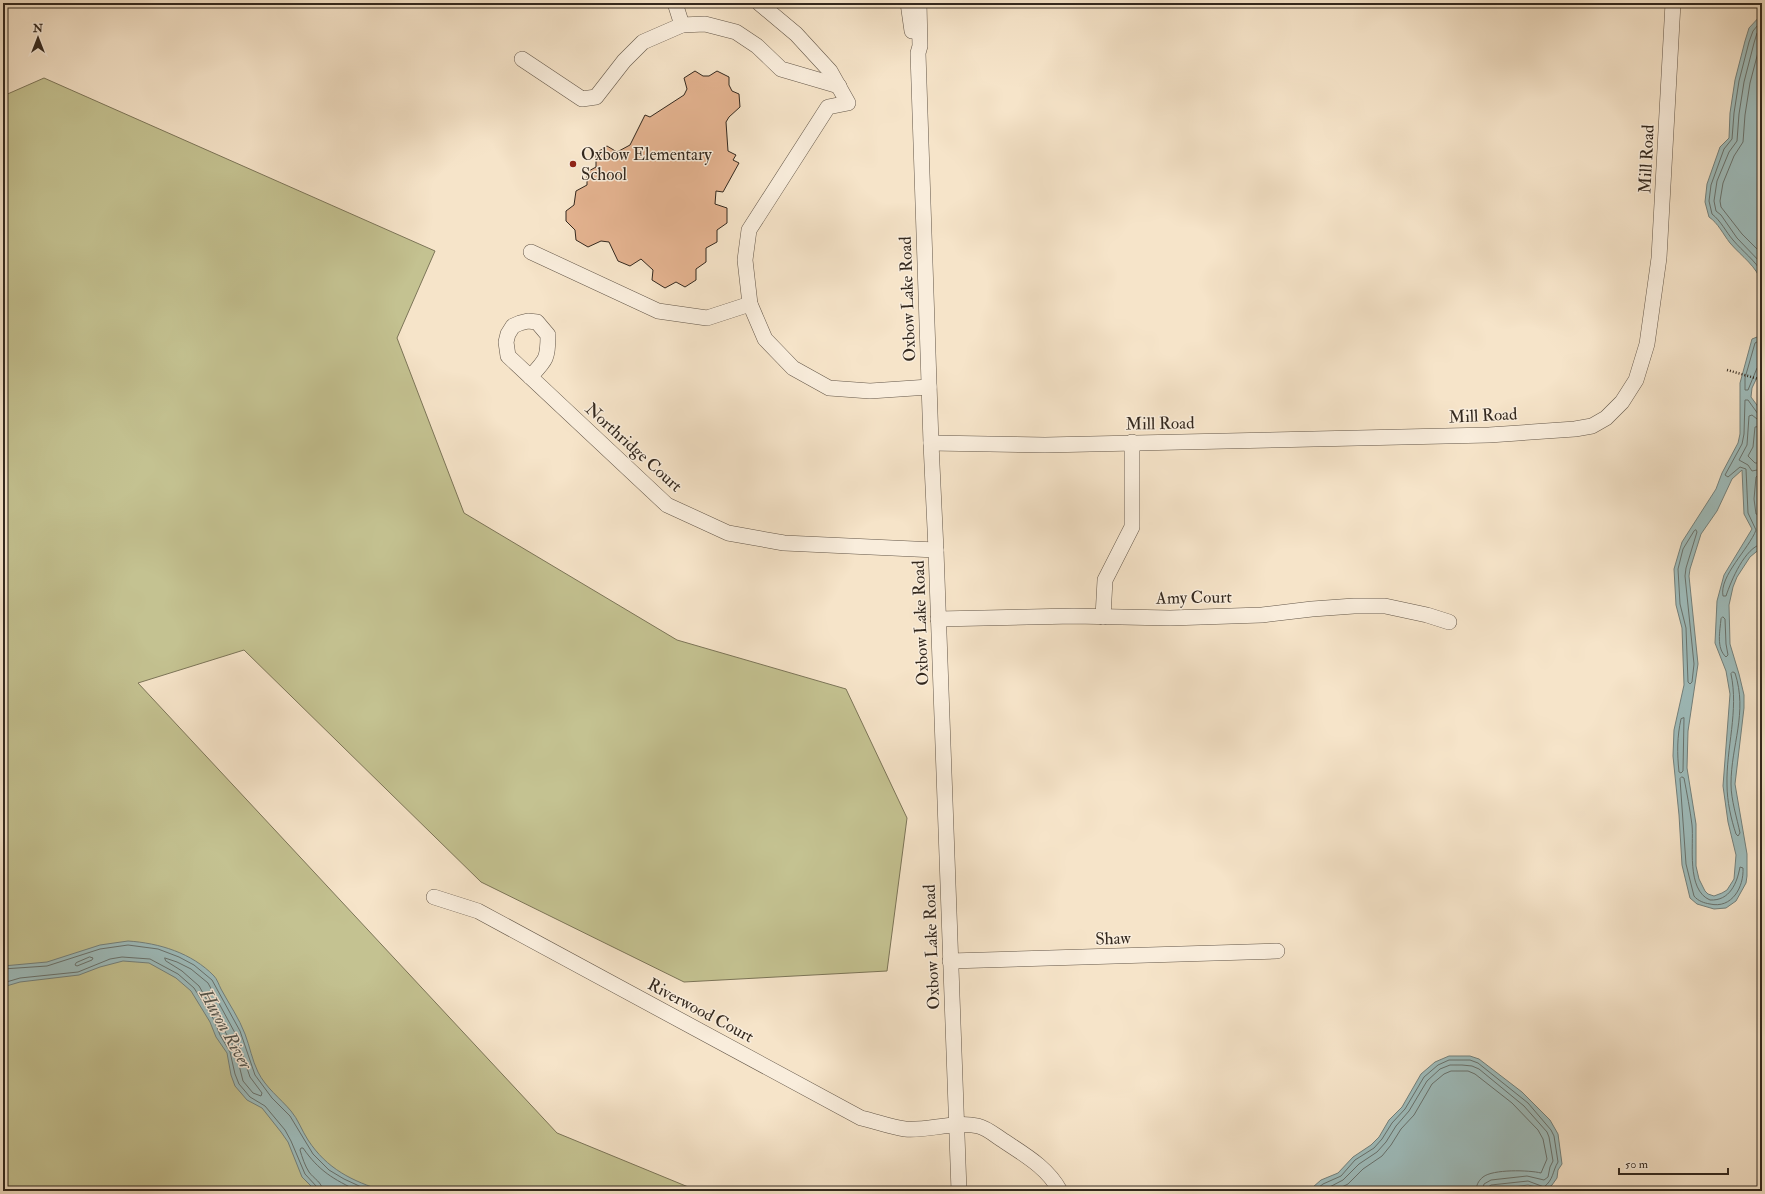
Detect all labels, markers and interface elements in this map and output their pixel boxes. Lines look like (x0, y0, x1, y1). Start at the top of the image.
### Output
north arrow (18, 18, 58, 58)
text: N (32, 22, 44, 35)
street label: Mill Road (1634, 123, 1659, 194)
place label: Oxbow Elementary School (581, 144, 712, 185)
marker: Oxbow Elementary School (568, 159, 578, 169)
street label: Oxbow Lake Road (895, 235, 920, 362)
street label: Northridge Court (581, 398, 687, 497)
street label: Mill Road (1448, 403, 1519, 428)
street label: Mill Road (1125, 412, 1195, 435)
street label: Oxbow Lake Road (908, 559, 933, 686)
street label: Amy Court (1155, 586, 1233, 610)
street label: Oxbow Lake Road (919, 883, 944, 1010)
street label: Shaw (1095, 927, 1132, 950)
street label: Riverwood Court (644, 974, 758, 1047)
water label: Huron River (194, 984, 258, 1075)
scale bar (1619, 1150, 1728, 1176)
text: 50 m (1625, 1157, 1649, 1172)

